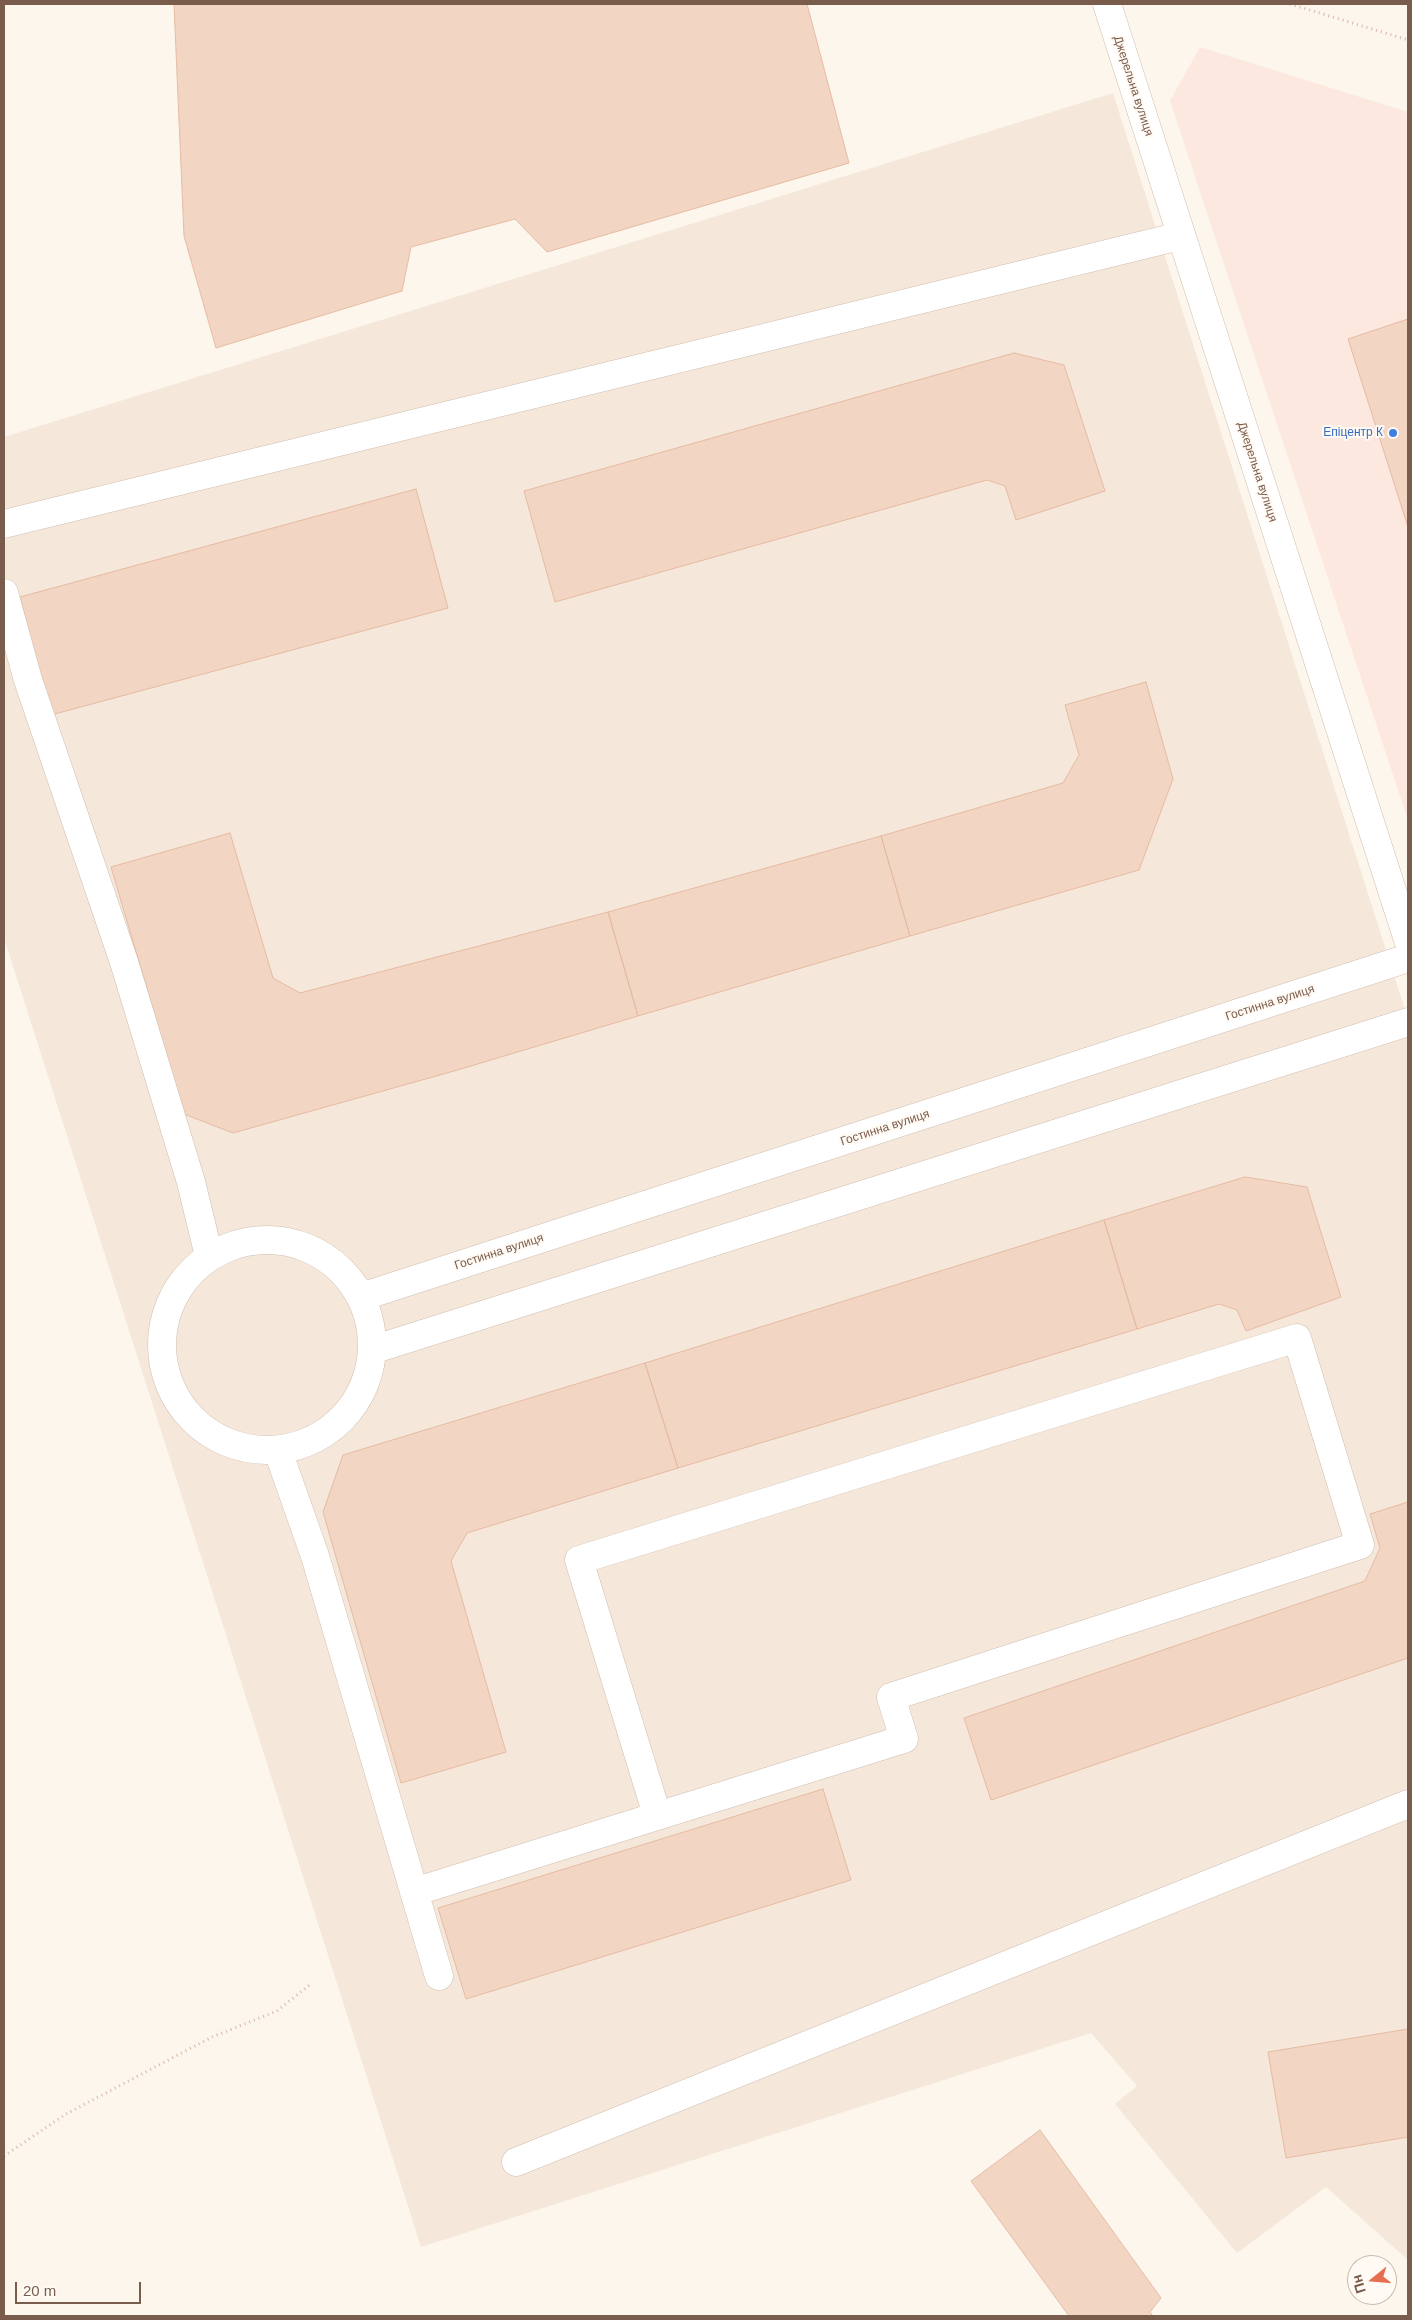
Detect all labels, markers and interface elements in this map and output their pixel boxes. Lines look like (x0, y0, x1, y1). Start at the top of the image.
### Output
street label: Джерельна вулиця (1110, 34, 1156, 138)
street label: Джерельна вулиця (1234, 420, 1280, 524)
place label: Епіцентр К (1323, 426, 1383, 440)
marker: Епіцентр К (1387, 427, 1399, 439)
street label: Гостинна вулиця (1224, 982, 1316, 1024)
street label: Гостинна вулиця (839, 1107, 931, 1149)
street label: Гостинна вулиця (453, 1231, 545, 1273)
north arrow (1347, 2255, 1397, 2305)
scale bar (18, 2272, 144, 2304)
text: Пн (1348, 2273, 1369, 2295)
text: 20 m (23, 2282, 56, 2299)

